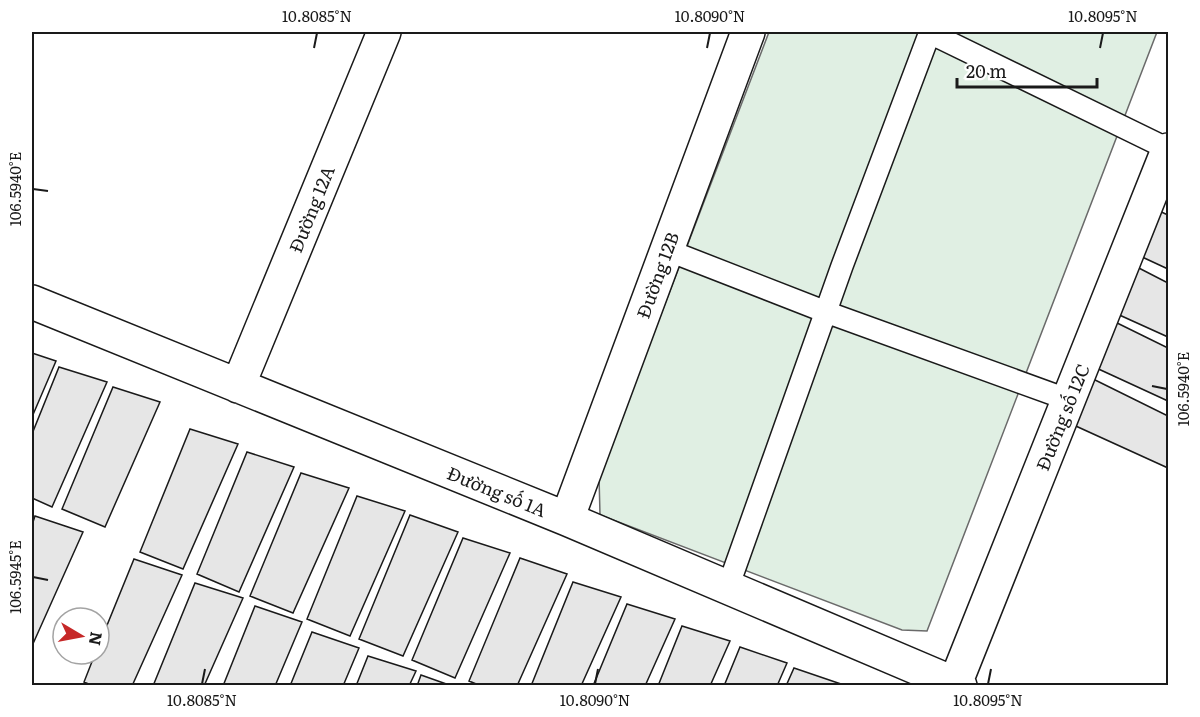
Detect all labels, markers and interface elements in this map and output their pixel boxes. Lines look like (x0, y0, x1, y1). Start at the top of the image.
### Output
text: 10.8085°N (282, 4, 352, 27)
text: 10.8090°N (675, 4, 745, 27)
text: 10.8095°N (1068, 4, 1138, 27)
scale bar (957, 51, 1096, 89)
text: 20 m (966, 57, 1007, 84)
text: 106.5940°E (3, 152, 26, 226)
street label: Đường 12A (281, 161, 341, 257)
street label: Đường 12B (629, 228, 685, 322)
text: 106.5940°E (1171, 352, 1194, 426)
street label: Đường số 12C (1028, 359, 1096, 475)
street label: Đường số 1A (443, 459, 551, 523)
text: 106.5945°E (3, 540, 26, 614)
north arrow (51, 606, 111, 666)
text: N (84, 630, 110, 647)
text: 10.8085°N (167, 688, 237, 711)
text: 10.8090°N (560, 688, 630, 711)
text: 10.8095°N (953, 688, 1023, 711)

